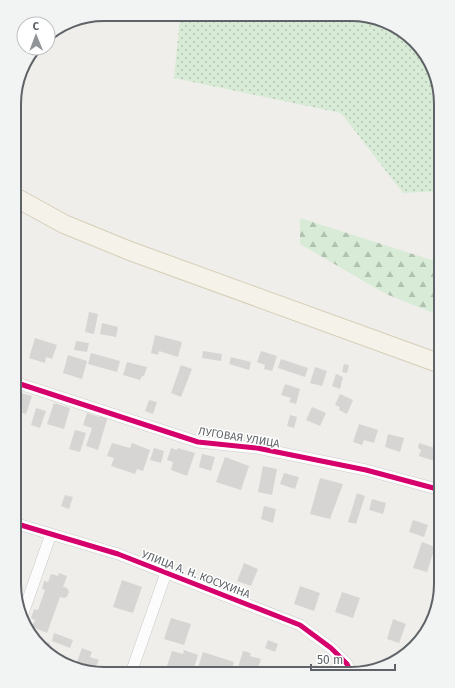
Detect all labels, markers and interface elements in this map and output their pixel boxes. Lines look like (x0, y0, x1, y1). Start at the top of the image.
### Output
north arrow (16, 16, 56, 56)
text: С (33, 20, 40, 33)
street label: ЛУГОВАЯ УЛИЦА (197, 425, 281, 450)
street label: УЛИЦА А. Н. КОСУХИНА (140, 548, 253, 601)
scale bar (311, 646, 395, 672)
text: 50 m (317, 653, 343, 667)

